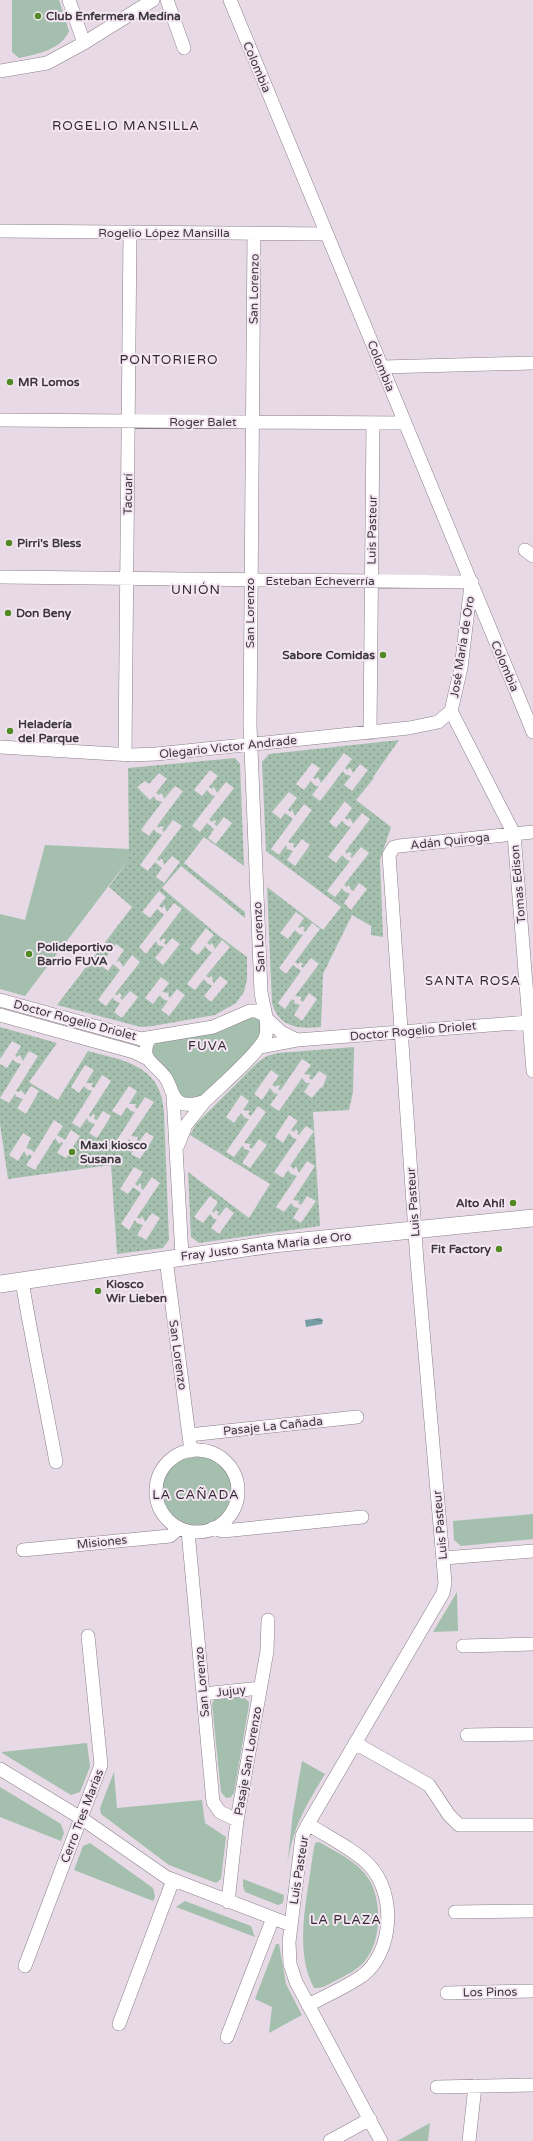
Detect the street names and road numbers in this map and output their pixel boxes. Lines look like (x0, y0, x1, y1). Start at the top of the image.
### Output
street label: Colombia (240, 39, 274, 95)
street label: Rogelio López Mansilla (98, 226, 230, 240)
street label: San Lorenzo (246, 254, 262, 324)
street label: Colombia (364, 338, 398, 394)
street label: Roger Balet (169, 415, 237, 429)
street label: Tacuarí (121, 473, 135, 515)
street label: Luis Pasteur (364, 495, 380, 565)
street label: Esteban Echeverría (265, 574, 375, 588)
street label: San Lorenzo (243, 578, 257, 648)
street label: José María de Oro (447, 595, 477, 699)
street label: Colombia (488, 638, 522, 694)
street label: Olegario Victor Andrade (158, 733, 298, 761)
street label: Adán Quiroga (410, 830, 490, 852)
street label: Tomas Edison (508, 844, 528, 924)
street label: San Lorenzo (250, 901, 268, 973)
street label: Doctor Rogelio Driolet (12, 997, 138, 1043)
street label: Doctor Rogelio Driolet (349, 1018, 477, 1043)
street label: Luis Pasteur (404, 1166, 422, 1237)
street label: Fray Justo Santa María de Oro (180, 1229, 352, 1263)
street label: San Lorenzo (166, 1319, 190, 1391)
street label: Pasaje La Cañada (222, 1414, 324, 1438)
street label: Luis Pasteur (430, 1489, 450, 1560)
street label: Misiones (76, 1532, 128, 1552)
street label: San Lorenzo (192, 1646, 212, 1718)
street label: Jujuy (215, 1682, 247, 1700)
street label: Pasaje San Lorenzo (232, 1705, 264, 1817)
street label: Cerro Tres Marías (58, 1767, 106, 1865)
street label: Luis Pasteur (287, 1834, 311, 1905)
street label: Los Pinos (463, 1985, 518, 1999)

